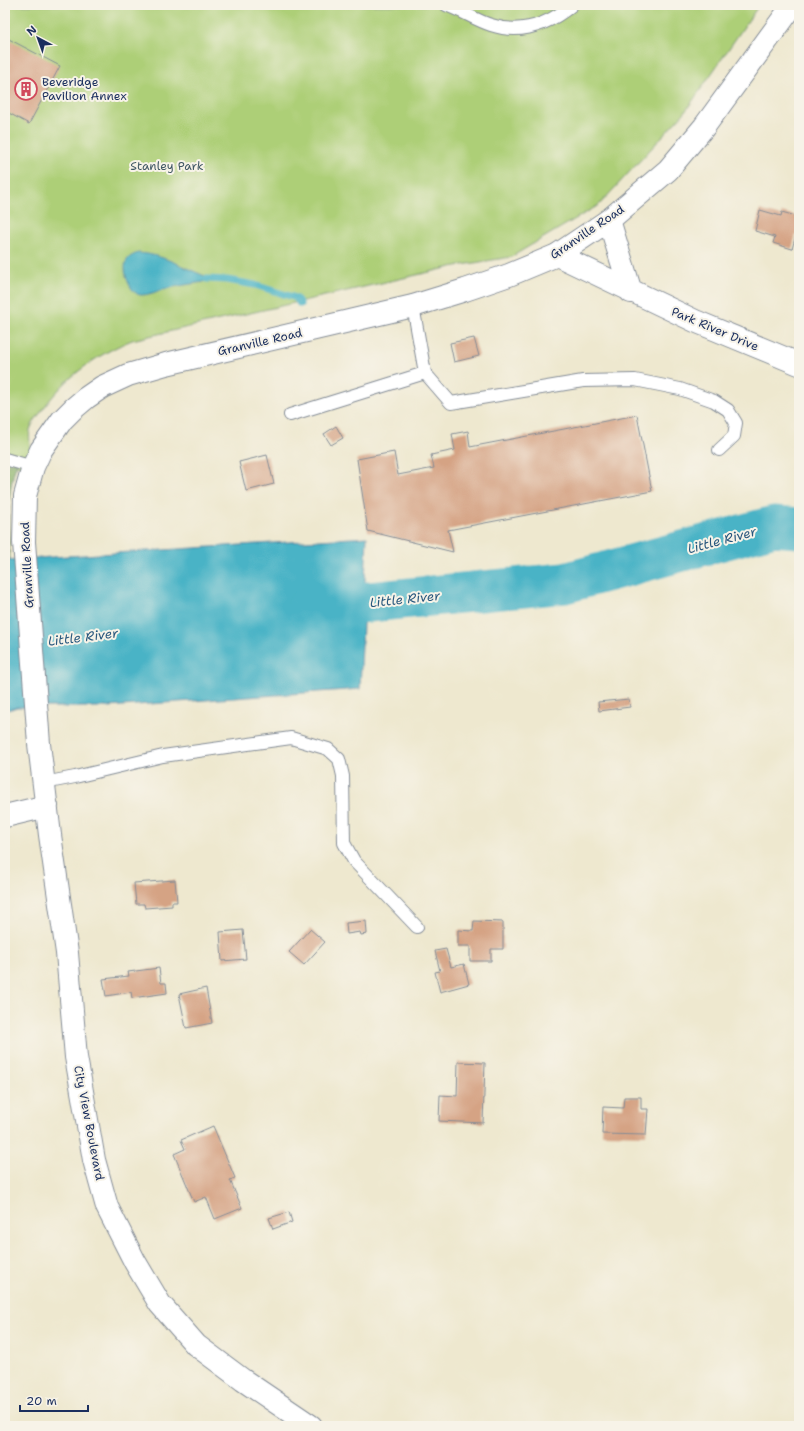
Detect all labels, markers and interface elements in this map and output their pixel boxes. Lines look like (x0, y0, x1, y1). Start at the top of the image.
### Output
north arrow (18, 18, 58, 58)
text: N (24, 22, 40, 39)
place label: Beveridge Pavilion Annex (42, 74, 127, 104)
building icon: Beveridge Pavilion Annex (13, 76, 39, 102)
park label: Stanley Park (130, 158, 204, 174)
street label: Granville Road (547, 201, 628, 263)
street label: Park River Drive (669, 303, 761, 355)
street label: Granville Road (216, 324, 304, 360)
street label: Granville Road (17, 521, 37, 609)
water label: Little River (686, 522, 759, 557)
water label: Little River (369, 587, 442, 611)
water label: Little River (47, 624, 120, 650)
street label: City View Boulevard (70, 1064, 108, 1182)
scale bar (20, 1387, 88, 1413)
text: 20 m (26, 1393, 57, 1409)

